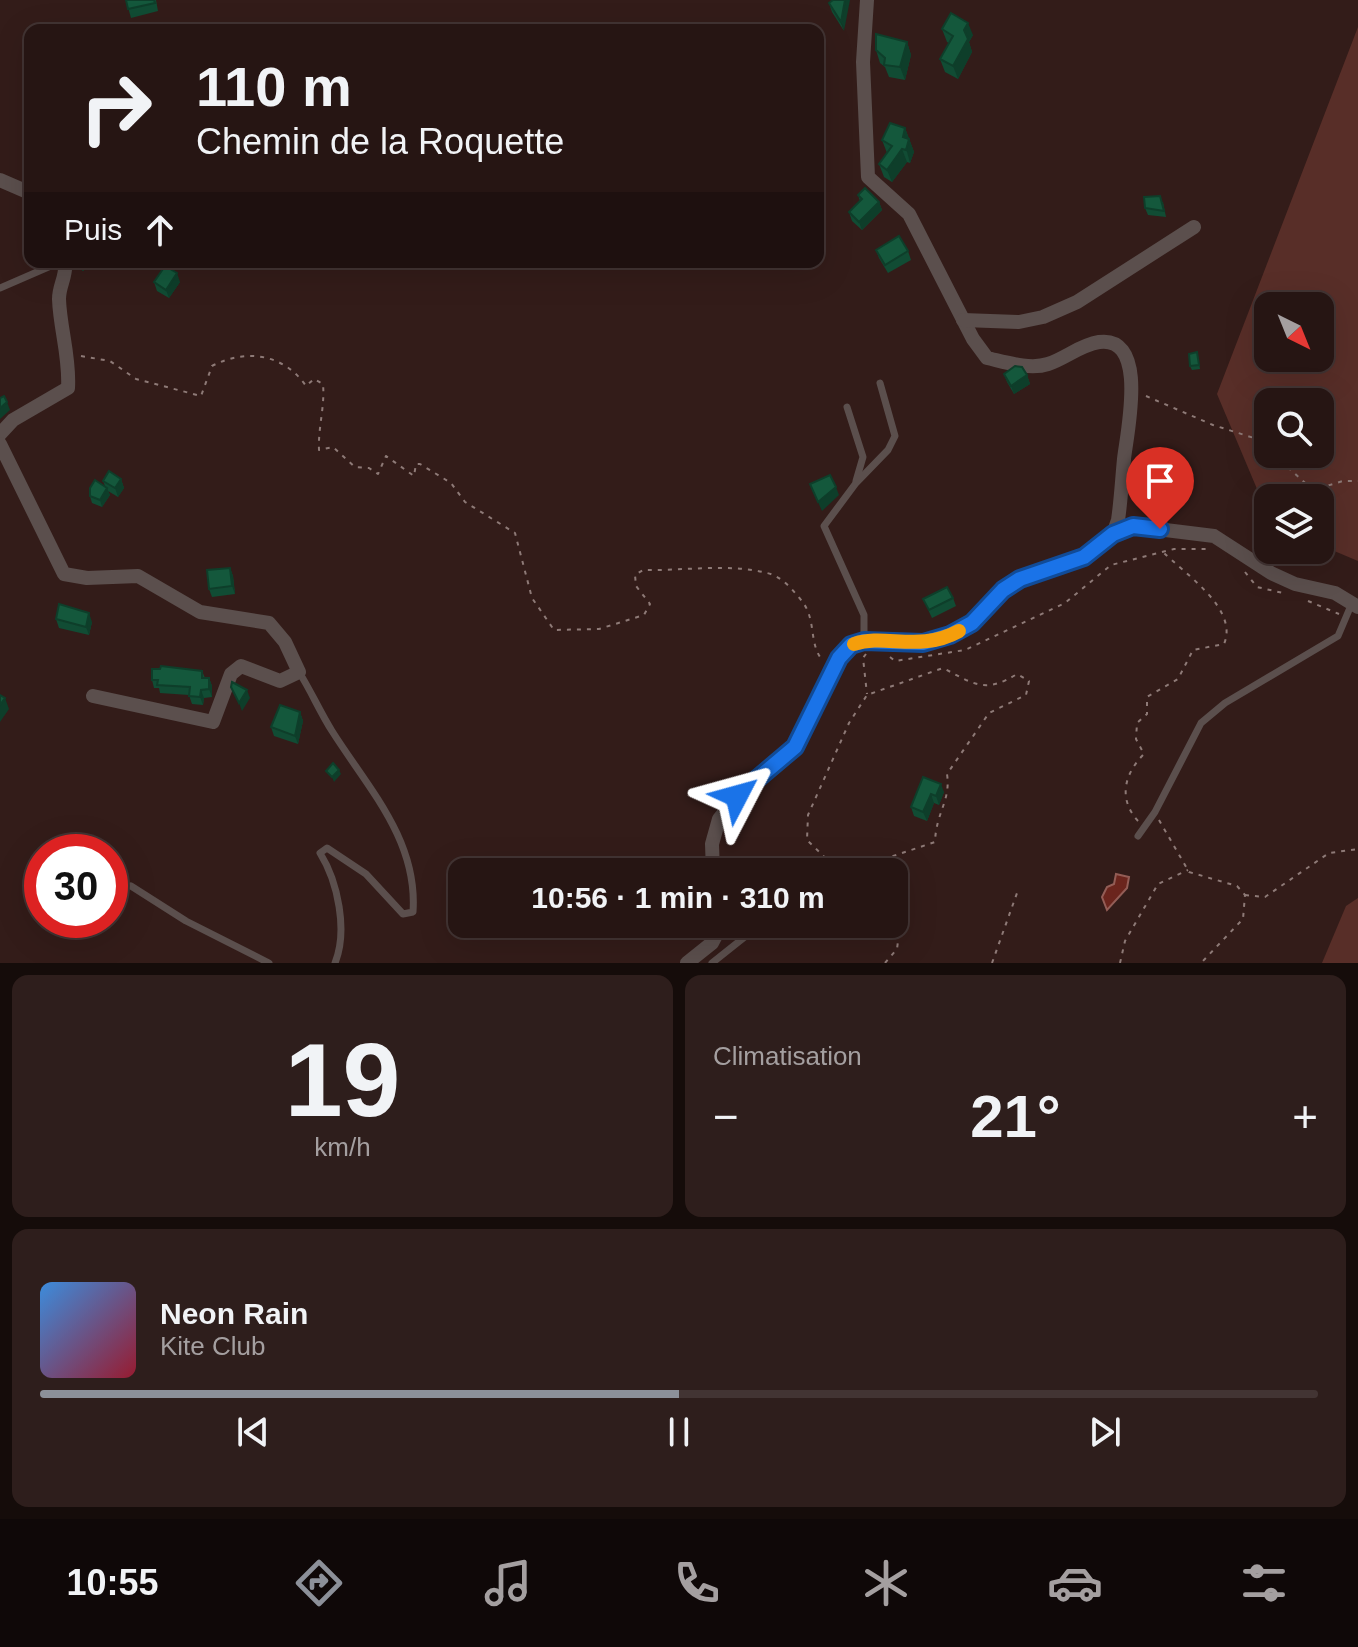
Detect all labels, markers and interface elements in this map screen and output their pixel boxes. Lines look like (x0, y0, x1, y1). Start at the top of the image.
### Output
text: 110 m (196, 55, 352, 118)
icon: right (64, 56, 168, 160)
text: Chemin de la Roquette (196, 121, 564, 162)
icon: ahead (138, 208, 182, 252)
text: Puis (64, 213, 122, 246)
north arrow (1254, 292, 1334, 372)
map controls (1254, 292, 1334, 564)
button: search (1254, 388, 1334, 468)
pin (1126, 447, 1194, 529)
icon: arrive (1138, 459, 1182, 503)
button: layers (1254, 484, 1334, 564)
position arrow (695, 754, 779, 838)
speed limit sign: 30 (24, 834, 128, 938)
text: 10:56 · 1 min · 310 m (531, 881, 825, 914)
text: 19 (285, 1022, 400, 1138)
text: Climatisation (713, 1041, 862, 1071)
text: 21° (970, 1083, 1061, 1150)
text: − (713, 1092, 739, 1141)
text: + (1292, 1092, 1318, 1141)
text: km/h (314, 1132, 371, 1162)
text: Neon Rain (160, 1297, 308, 1330)
text: Kite Club (160, 1331, 266, 1361)
icon: previous (231, 1410, 275, 1454)
icon: pause (657, 1410, 701, 1454)
icon: next (1083, 1410, 1127, 1454)
icon: directions (291, 1555, 347, 1611)
icon: music (480, 1555, 536, 1611)
icon: phone (669, 1555, 725, 1611)
icon: climate (858, 1555, 914, 1611)
icon: car (1047, 1555, 1103, 1611)
icon: filters (1236, 1555, 1292, 1611)
text: 10:55 (66, 1562, 159, 1603)

